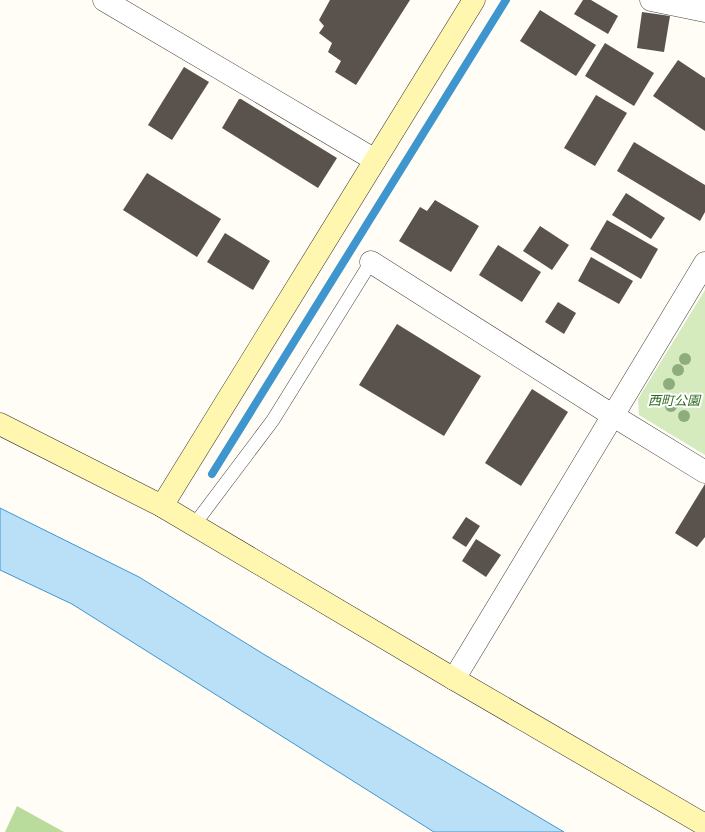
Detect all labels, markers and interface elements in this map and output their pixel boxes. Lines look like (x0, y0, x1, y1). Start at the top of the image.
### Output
park label: 西町公園 (648, 393, 702, 408)

